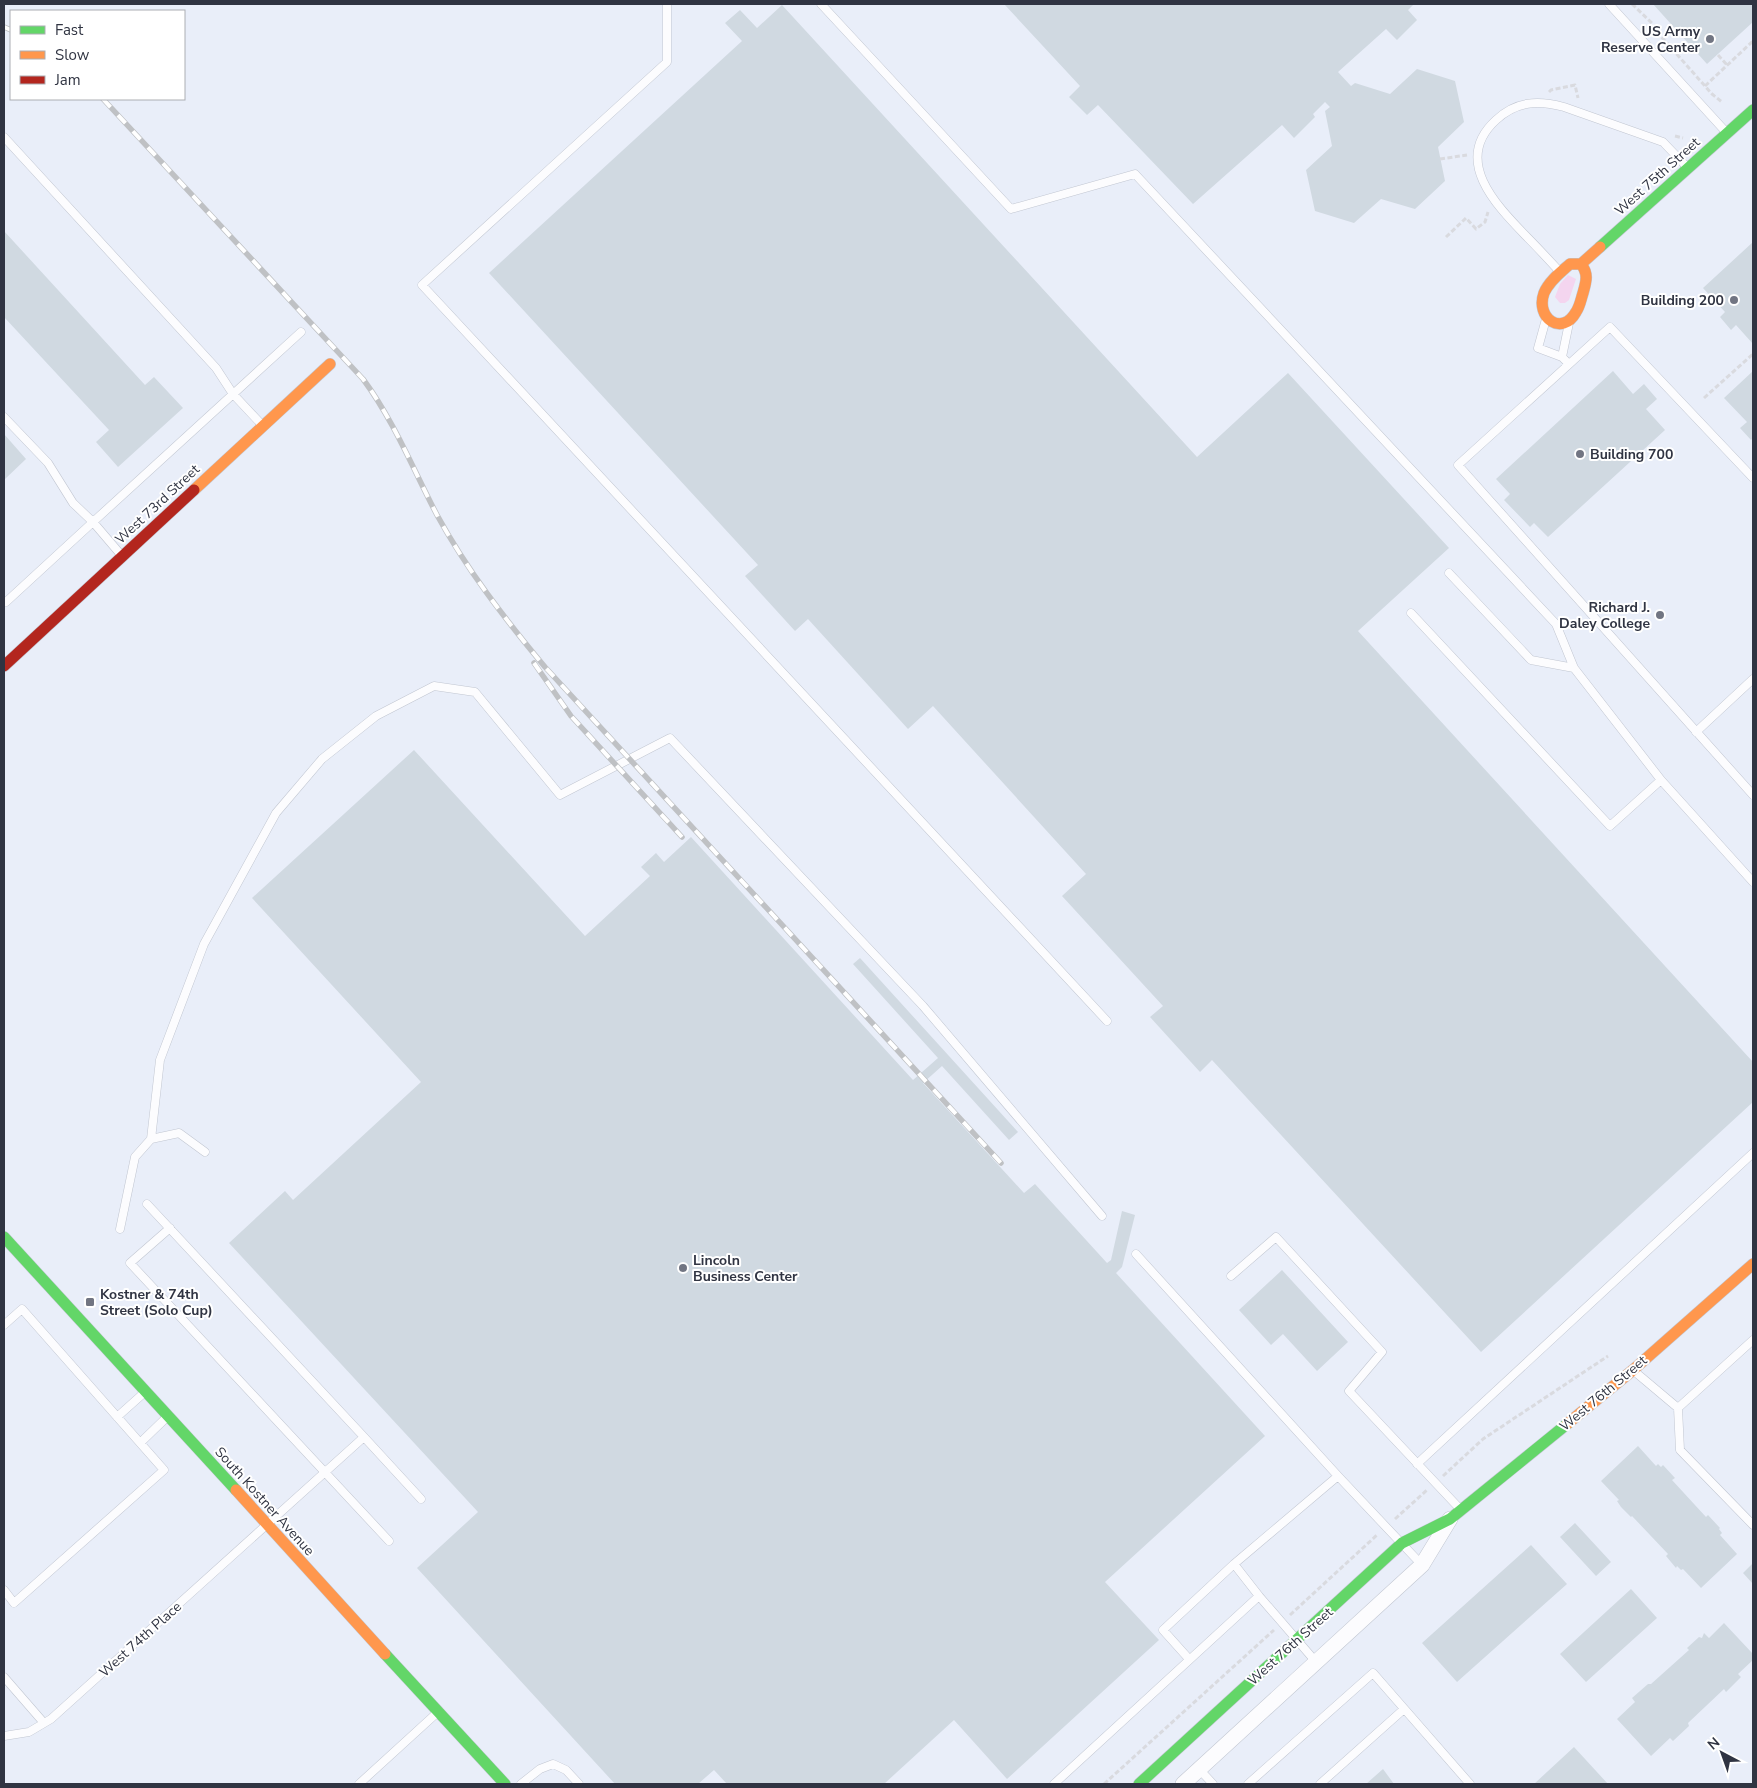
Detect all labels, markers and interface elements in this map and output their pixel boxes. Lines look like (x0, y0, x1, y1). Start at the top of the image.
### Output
legend (10, 10, 185, 100)
text: Fast (55, 20, 84, 40)
place label: US Army Reserve Center (1601, 22, 1701, 57)
marker: US Army Reserve Center (1704, 33, 1716, 45)
text: Slow (55, 45, 90, 65)
text: Jam (54, 70, 81, 90)
street label: West 75th Street (1611, 133, 1704, 220)
place label: Building 200 (1641, 291, 1724, 310)
marker: Building 200 (1728, 294, 1740, 306)
place label: Building 700 (1590, 445, 1673, 464)
marker: Building 700 (1574, 448, 1586, 460)
street label: West 73rd Street (111, 460, 204, 548)
place label: Richard J. Daley College (1559, 598, 1650, 633)
marker: Richard J. Daley College (1654, 609, 1666, 621)
place label: Lincoln Business Center (693, 1251, 798, 1286)
marker: Lincoln Business Center (677, 1262, 689, 1274)
place label: Kostner & 74th Street (Solo Cup) (100, 1285, 213, 1320)
marker: Kostner & 74th Street (Solo Cup) (84, 1296, 96, 1308)
street label: West 76th Street (1556, 1351, 1651, 1436)
street label: South Kostner Avenue (211, 1443, 319, 1560)
street label: West 74th Place (95, 1597, 186, 1681)
street label: West 76th Street (1244, 1603, 1337, 1690)
north arrow (1697, 1728, 1747, 1778)
text: N (1704, 1733, 1724, 1754)

